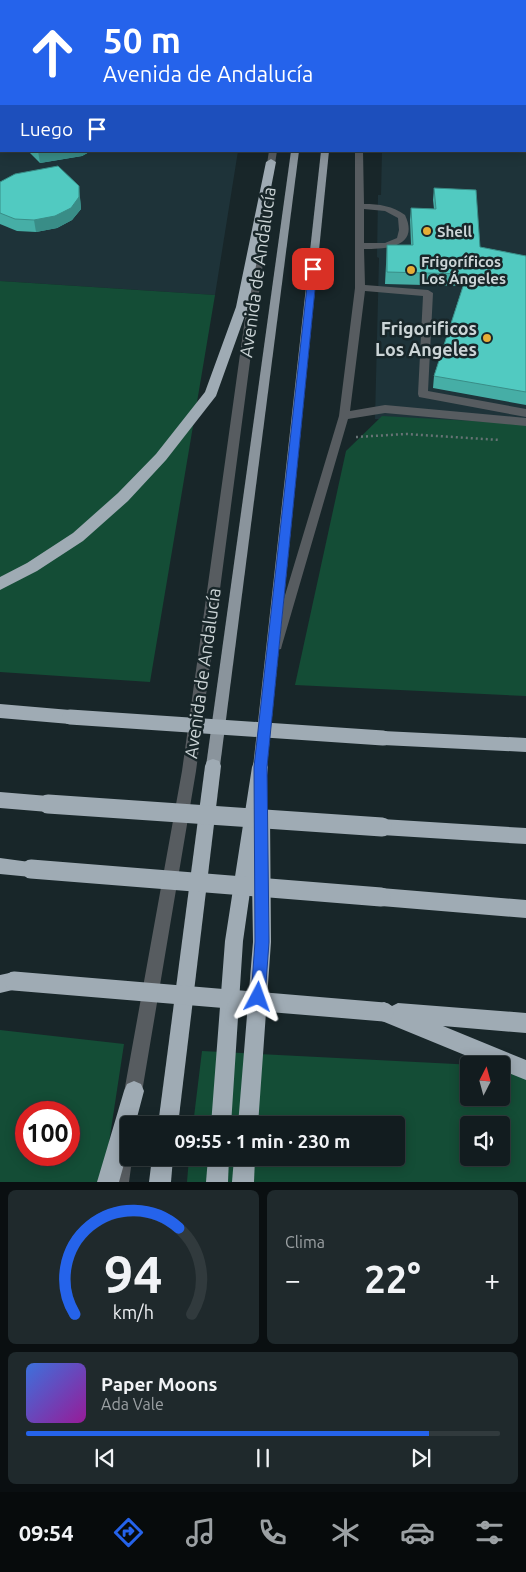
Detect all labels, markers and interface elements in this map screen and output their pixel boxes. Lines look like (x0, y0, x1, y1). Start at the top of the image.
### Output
icon: ahead (20, 20, 85, 85)
text: 50 m (103, 20, 181, 60)
text: Avenida de Andalucía (103, 61, 313, 86)
icon: arrive (83, 115, 111, 143)
text: Luego (20, 118, 73, 140)
street label: Avenida de Andalucía (235, 185, 279, 359)
place label: Shell (437, 223, 472, 240)
marker: Shell (421, 225, 433, 237)
pin (292, 248, 334, 290)
place label: Frigoríficos Los Ángeles (421, 253, 506, 287)
icon: arrive (299, 255, 327, 283)
marker: Frigoríficos Los Ángeles (405, 264, 417, 276)
place label: Frigorificos Los Angeles (375, 318, 477, 359)
marker: Frigorificos Los Angeles (481, 332, 493, 344)
street label: Avenida de Andalucía (180, 586, 224, 760)
position arrow (231, 970, 283, 1022)
north arrow (460, 1056, 510, 1106)
map controls (460, 1056, 510, 1166)
speed limit sign: 100 (15, 1101, 80, 1166)
button: sound (460, 1116, 510, 1166)
text: 09:55 · 1 min · 230 m (175, 1130, 350, 1152)
text: Clima (285, 1233, 325, 1251)
text: 94 (104, 1245, 163, 1303)
text: 22° (364, 1258, 421, 1300)
text: − (285, 1264, 301, 1295)
text: + (484, 1264, 500, 1295)
text: km/h (113, 1302, 154, 1322)
text: Paper Moons (101, 1373, 218, 1395)
text: Ada Vale (101, 1395, 164, 1413)
icon: previous (91, 1444, 119, 1472)
icon: pause (249, 1444, 277, 1472)
icon: next (407, 1444, 435, 1472)
icon: directions (111, 1515, 146, 1550)
icon: music (183, 1515, 218, 1550)
icon: phone (255, 1515, 290, 1550)
icon: climate (328, 1515, 363, 1550)
icon: car (400, 1515, 435, 1550)
icon: filters (472, 1515, 507, 1550)
text: 09:54 (19, 1520, 74, 1545)

